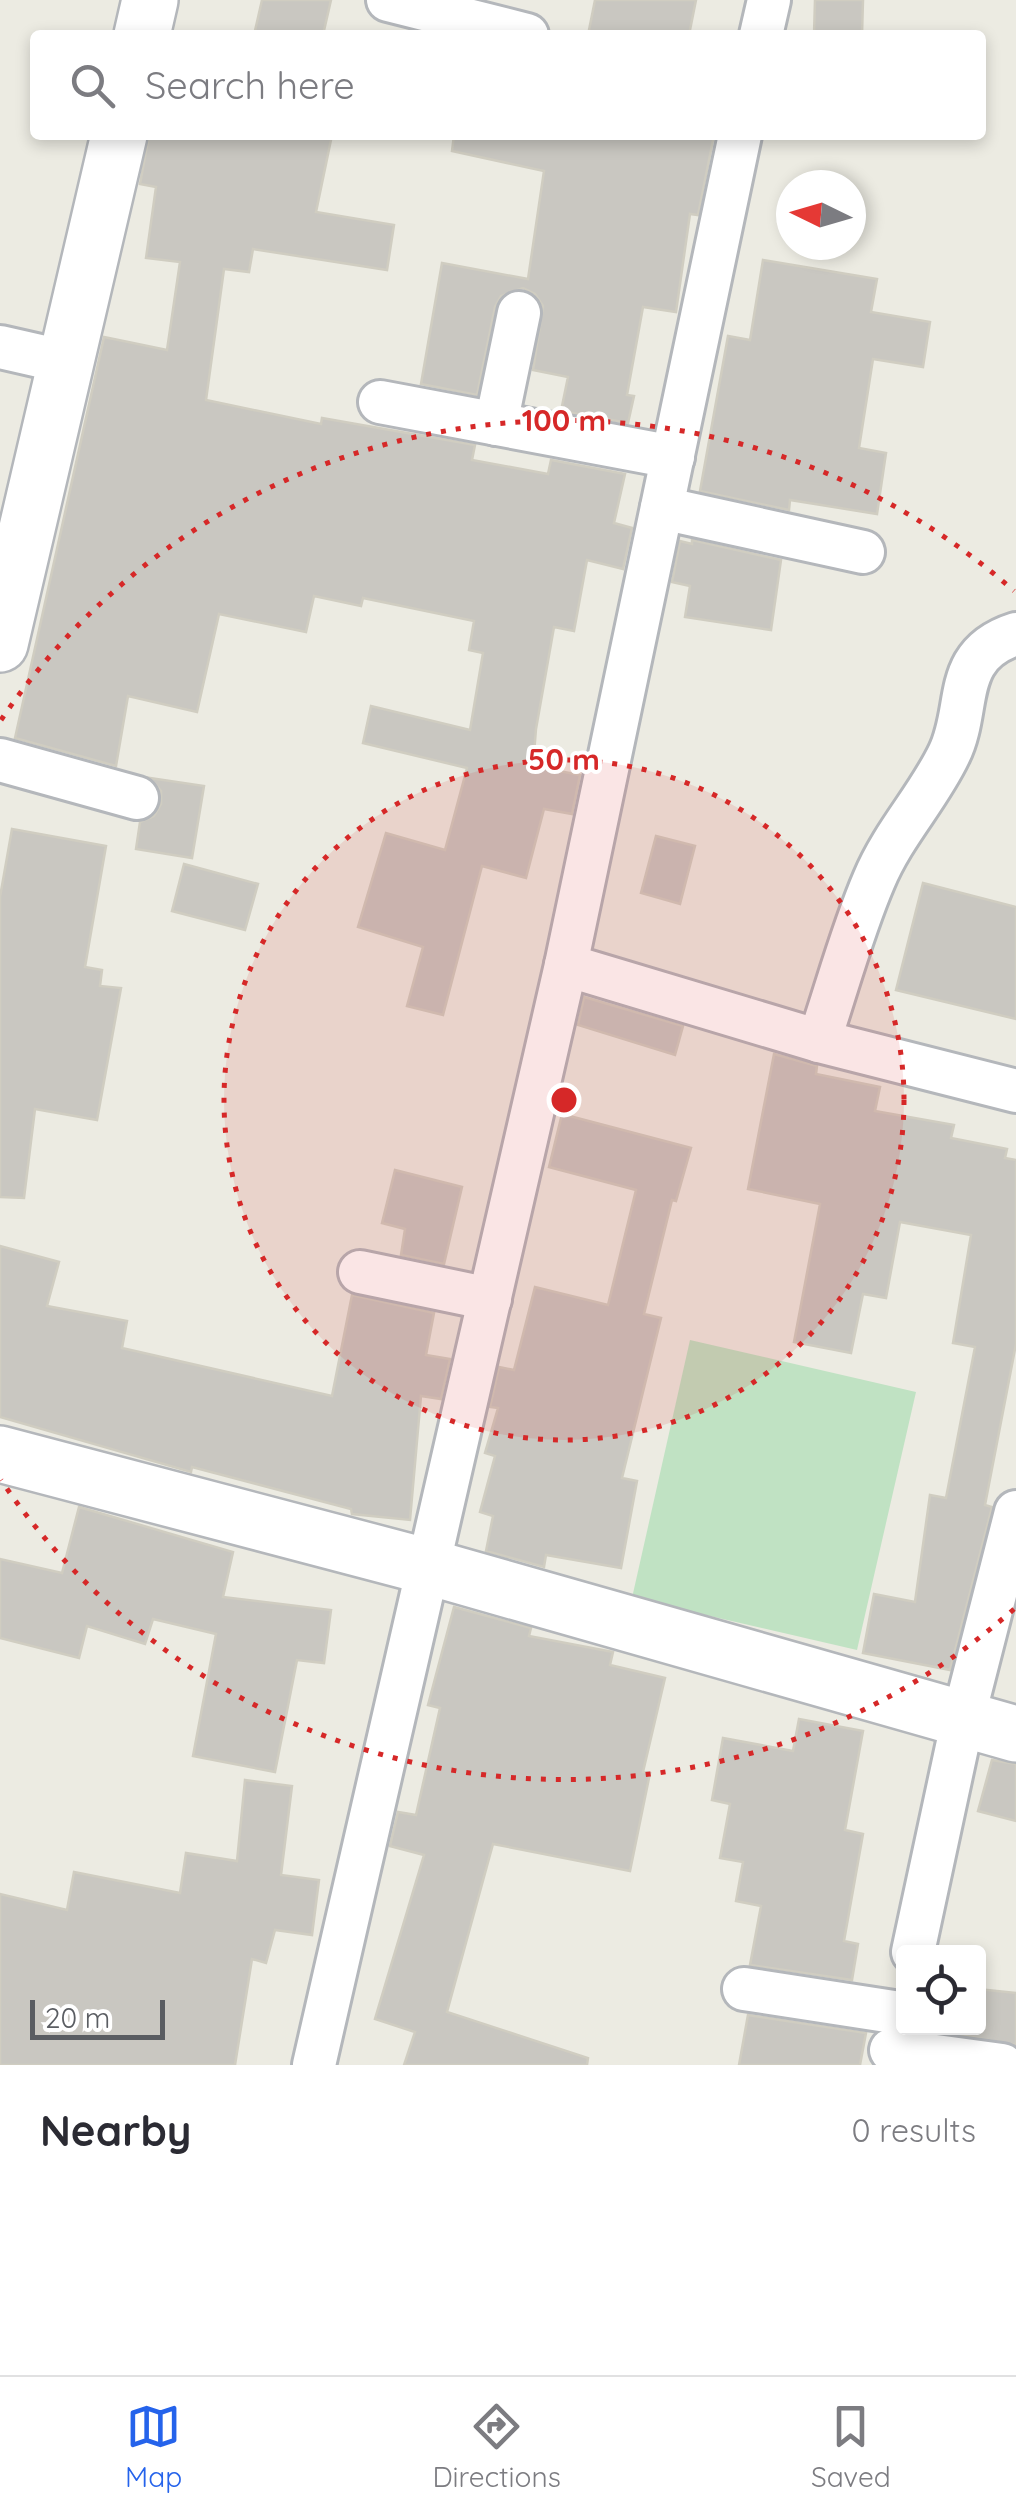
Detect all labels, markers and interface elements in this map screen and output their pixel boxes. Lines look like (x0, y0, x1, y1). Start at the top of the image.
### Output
search box (30, 30, 986, 140)
icon: search (65, 58, 120, 113)
text: Search here (145, 61, 355, 109)
north arrow (776, 170, 866, 260)
text: 100 m (522, 401, 606, 439)
text: 50 m (528, 740, 600, 778)
centre of rings (546, 1082, 582, 1118)
map controls (896, 1945, 986, 2035)
button: locate (896, 1945, 986, 2035)
scale bar (30, 1995, 165, 2040)
text: 20 m (45, 2000, 110, 2035)
text: Nearby (40, 2104, 191, 2157)
text: 0 results (852, 2110, 976, 2150)
tab: Map (125, 2399, 182, 2494)
tab: Directions (432, 2399, 561, 2494)
tab: Saved (811, 2399, 891, 2494)

